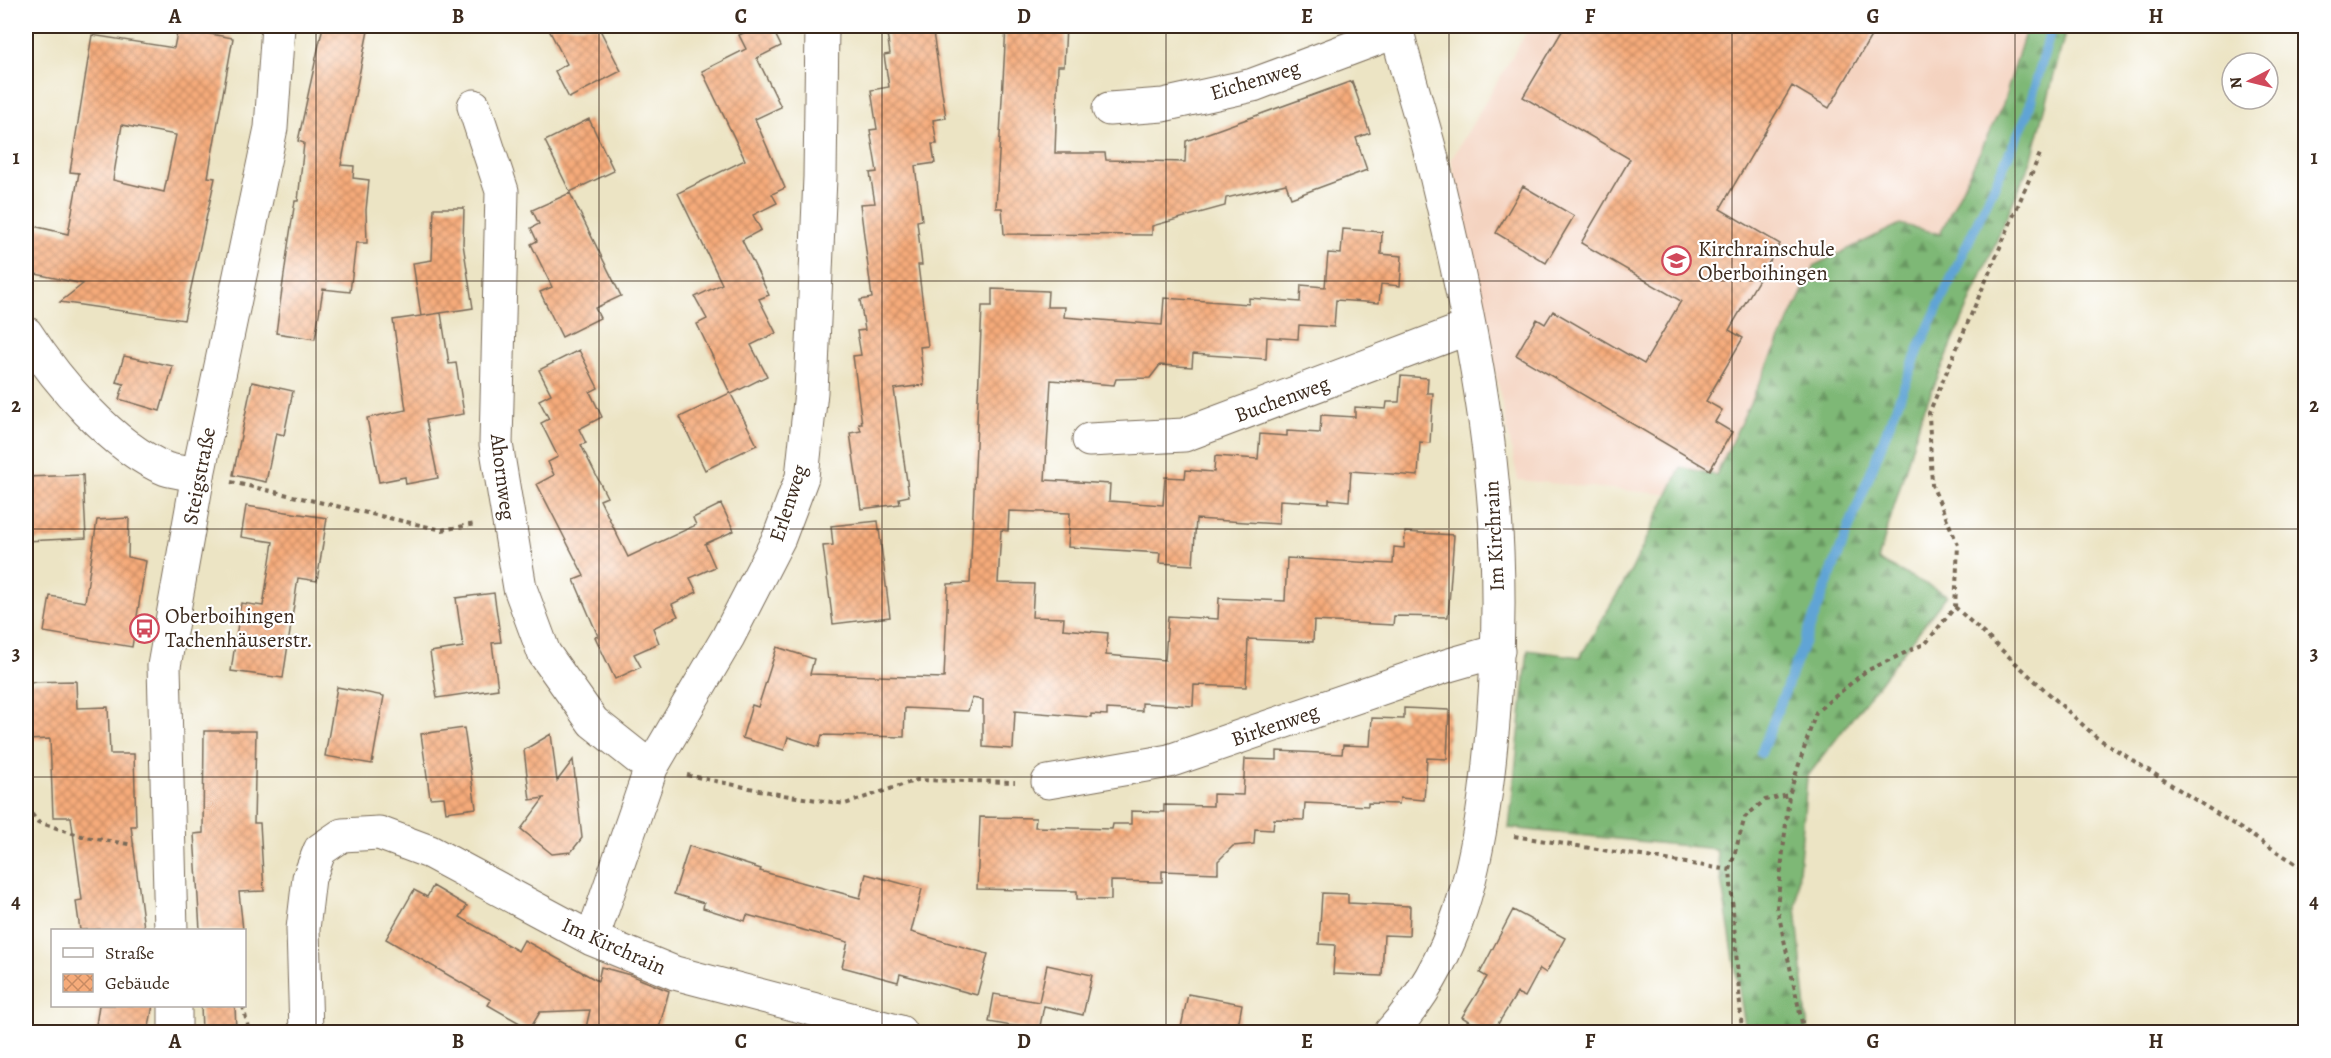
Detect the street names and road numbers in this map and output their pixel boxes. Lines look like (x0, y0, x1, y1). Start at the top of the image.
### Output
street label: Eichenweg (1207, 53, 1304, 107)
street label: Buchenweg (1231, 369, 1334, 429)
street label: Steigstraße (176, 425, 222, 527)
street label: Ahornweg (484, 431, 522, 522)
street label: Erlenweg (762, 460, 814, 545)
street label: Im Kirchrain (1477, 480, 1511, 592)
street label: Birkenweg (1227, 697, 1323, 753)
street label: Im Kirchrain (558, 911, 670, 981)

